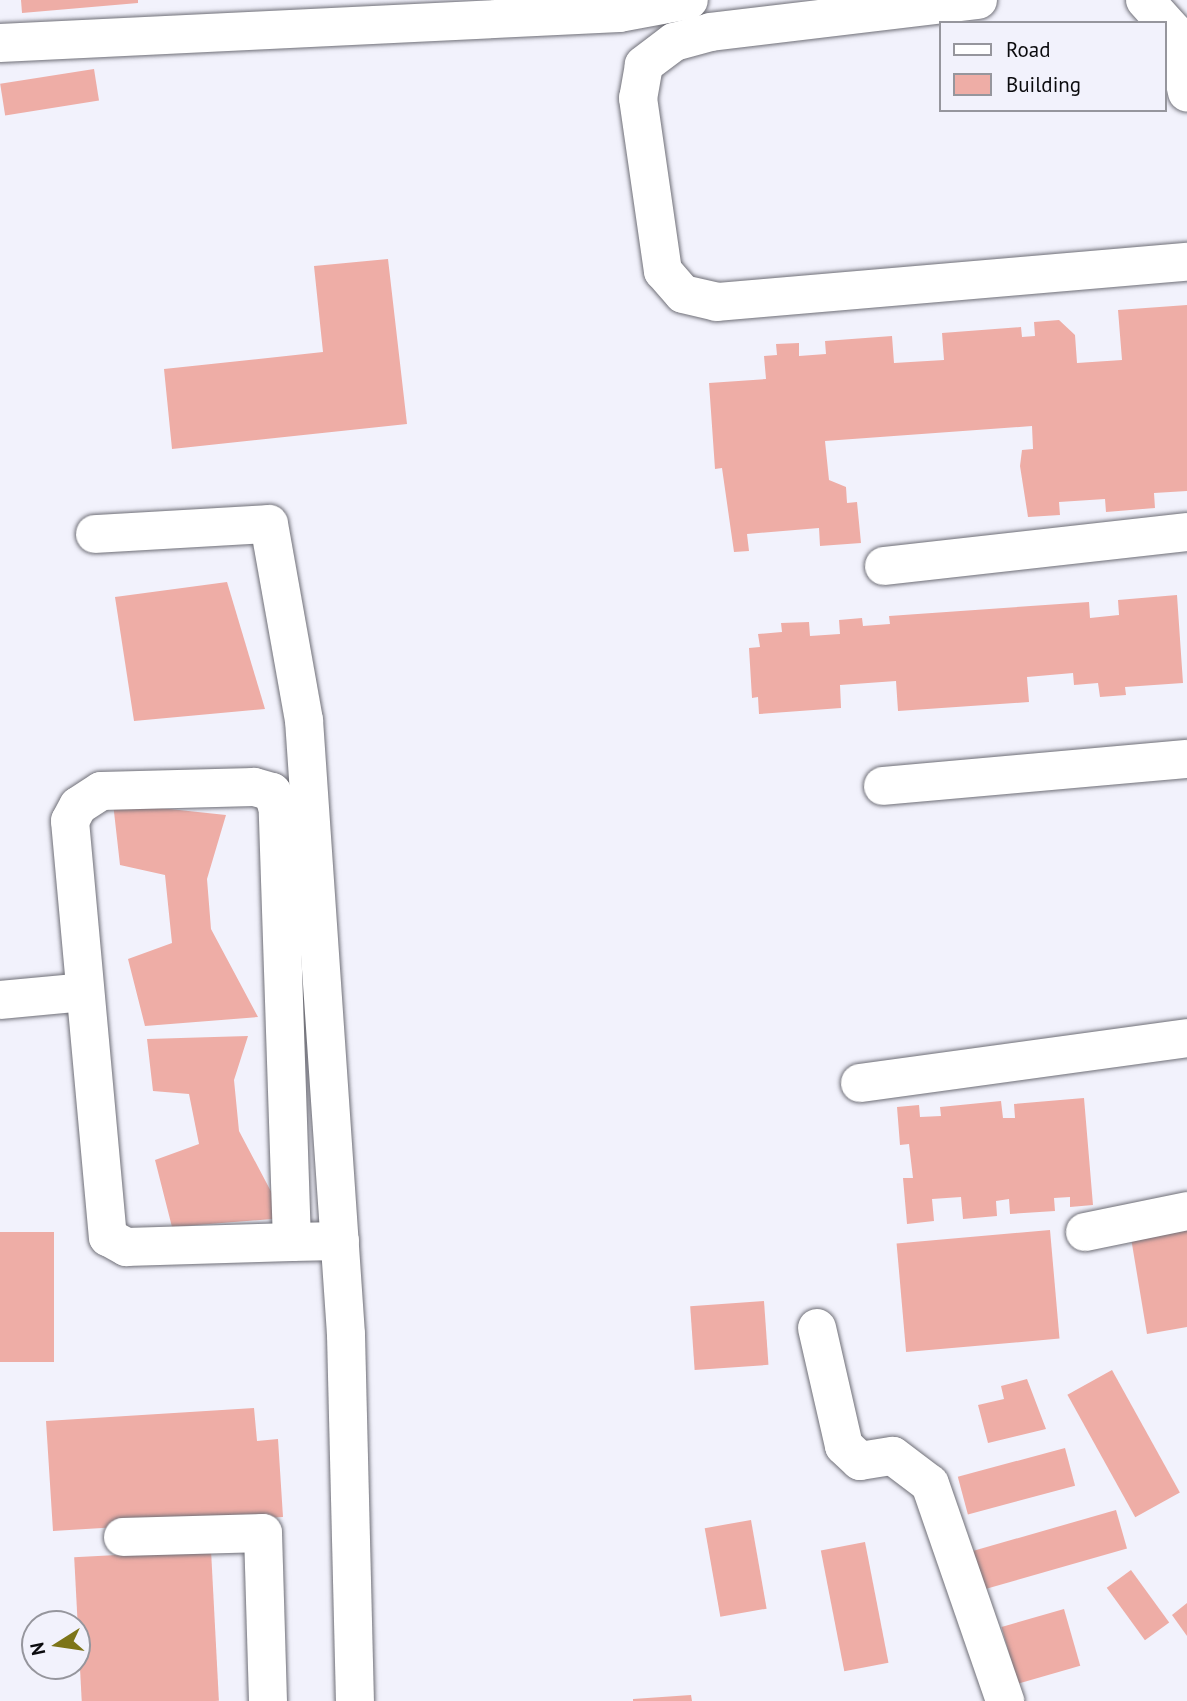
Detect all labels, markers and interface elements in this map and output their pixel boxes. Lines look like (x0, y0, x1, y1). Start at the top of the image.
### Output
legend (939, 21, 1166, 112)
text: Road (1006, 36, 1050, 63)
text: Building (1006, 71, 1081, 98)
north arrow (21, 1610, 91, 1680)
text: N (24, 1640, 50, 1658)

